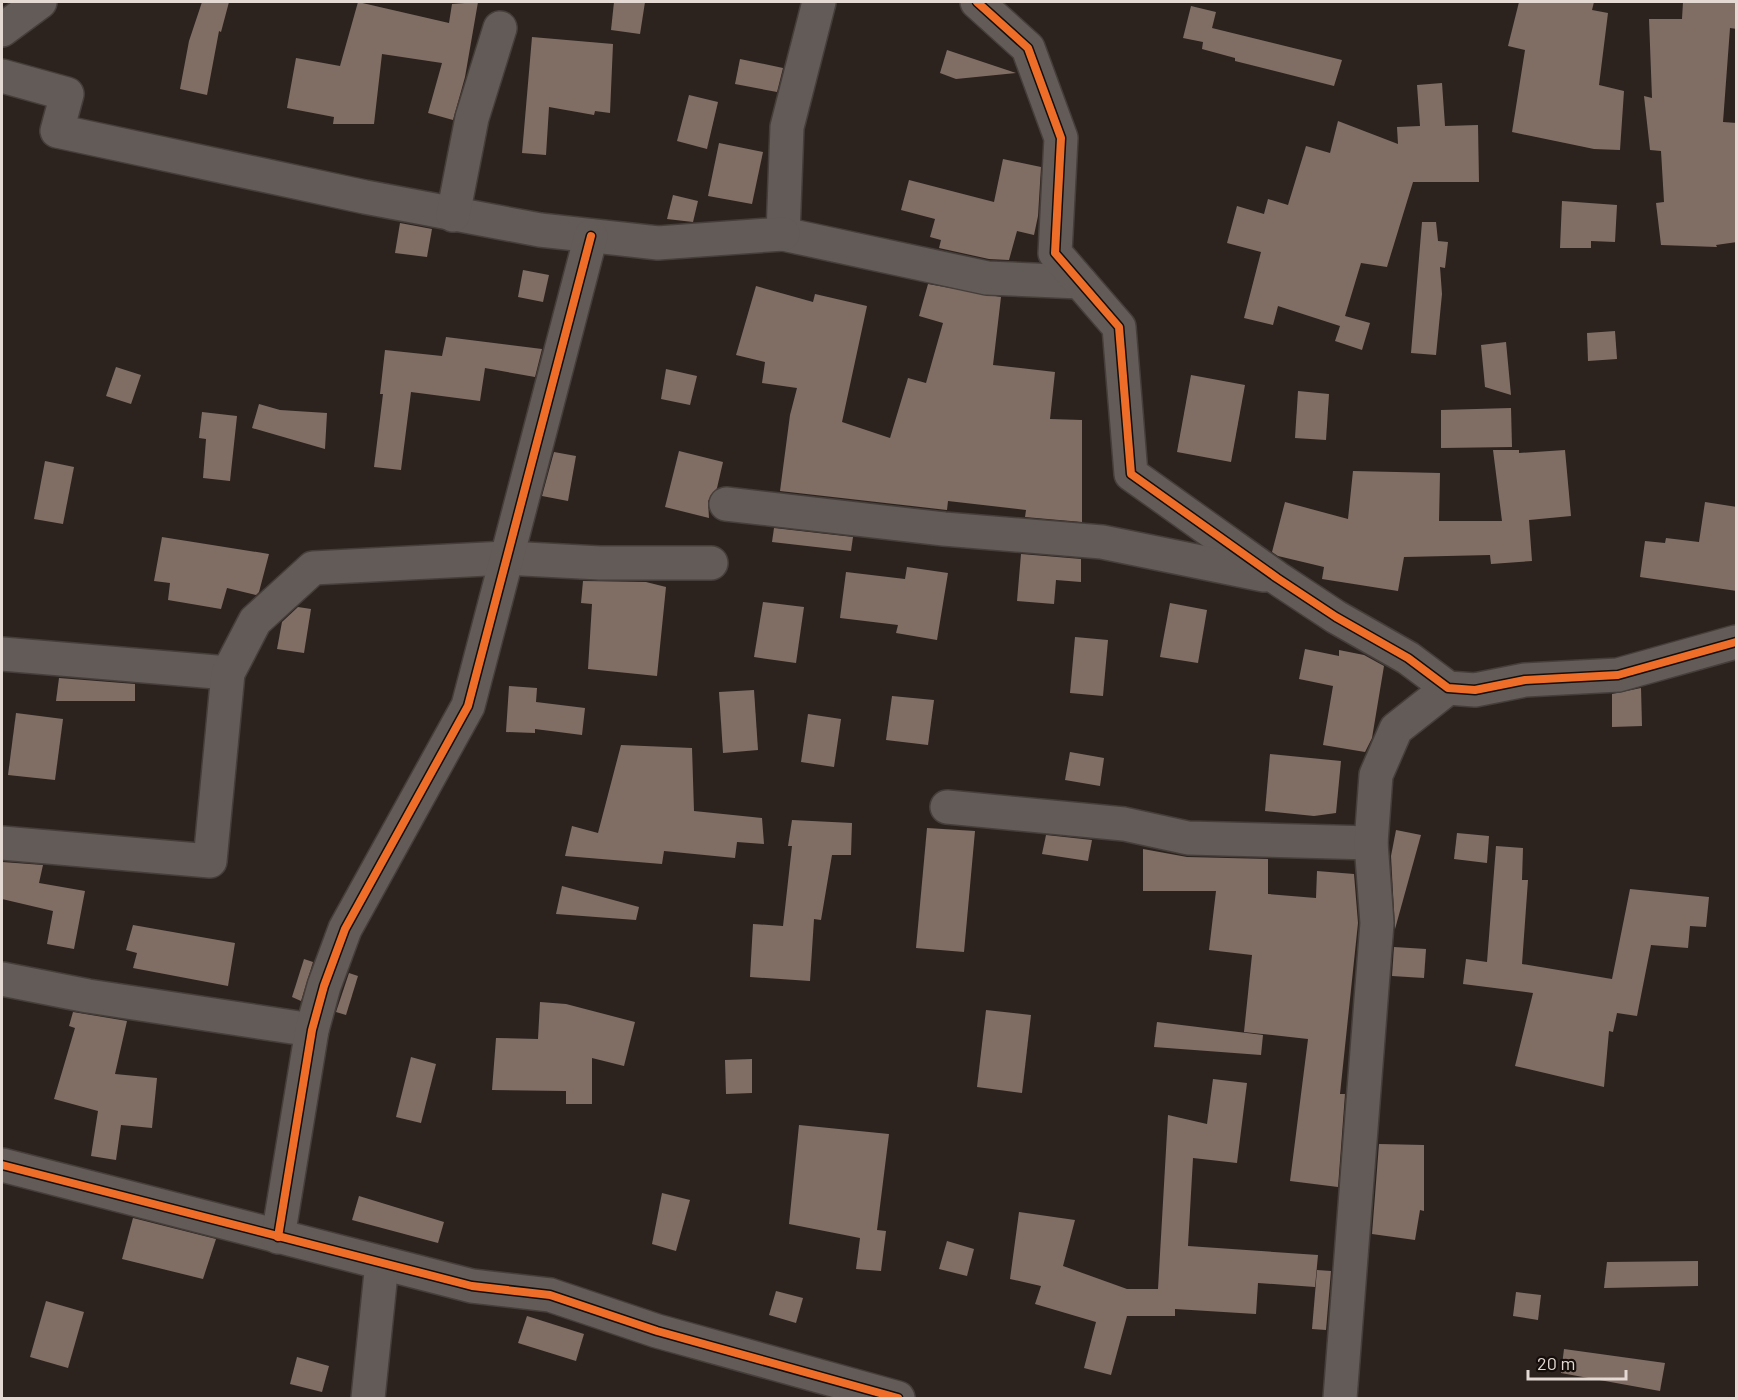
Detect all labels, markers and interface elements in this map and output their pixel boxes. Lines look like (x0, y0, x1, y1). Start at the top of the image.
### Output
scale bar (1528, 1343, 1626, 1381)
text: 20 m (1537, 1352, 1575, 1374)

